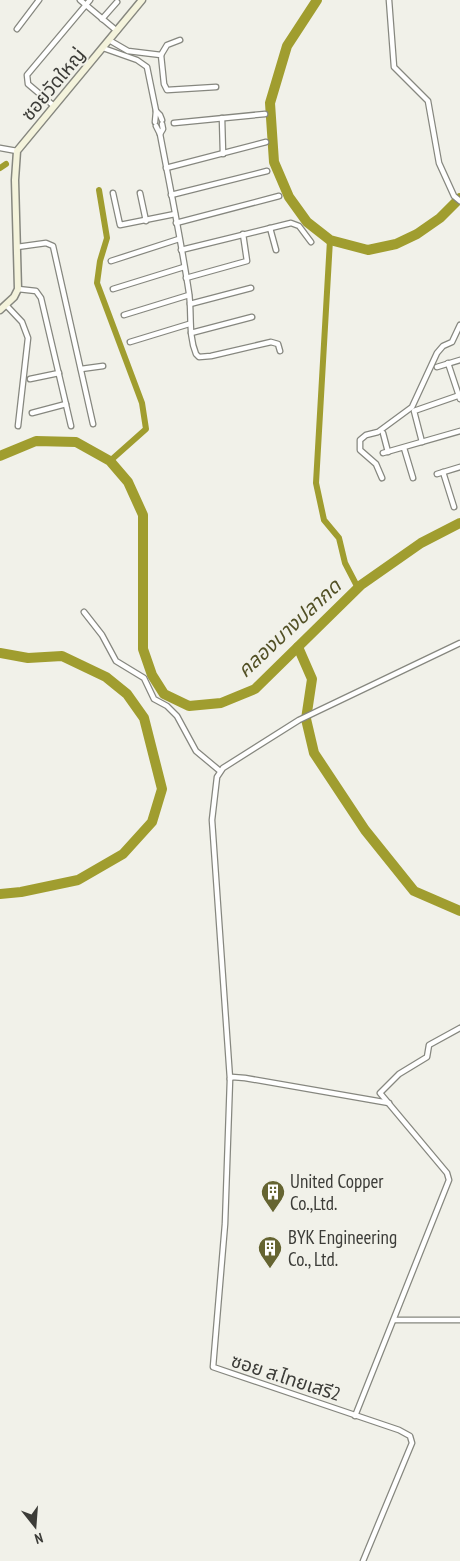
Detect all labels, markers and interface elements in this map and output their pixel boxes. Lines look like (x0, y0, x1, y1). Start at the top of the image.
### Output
street label: ซอยวัดใหญ่ (16, 43, 90, 125)
water label: คลองบางปลากด (232, 573, 347, 683)
place label: United Copper Co.,Ltd. (290, 1169, 384, 1215)
building icon: United Copper Co.,Ltd. (260, 1179, 286, 1213)
place label: BYK Engineering Co., Ltd. (288, 1225, 397, 1271)
building icon: BYK Engineering Co., Ltd. (257, 1235, 283, 1269)
street label: ซอย ส.ไทยเสรี2 (228, 1348, 344, 1406)
north arrow (10, 1501, 60, 1551)
text: N (33, 1529, 45, 1548)

